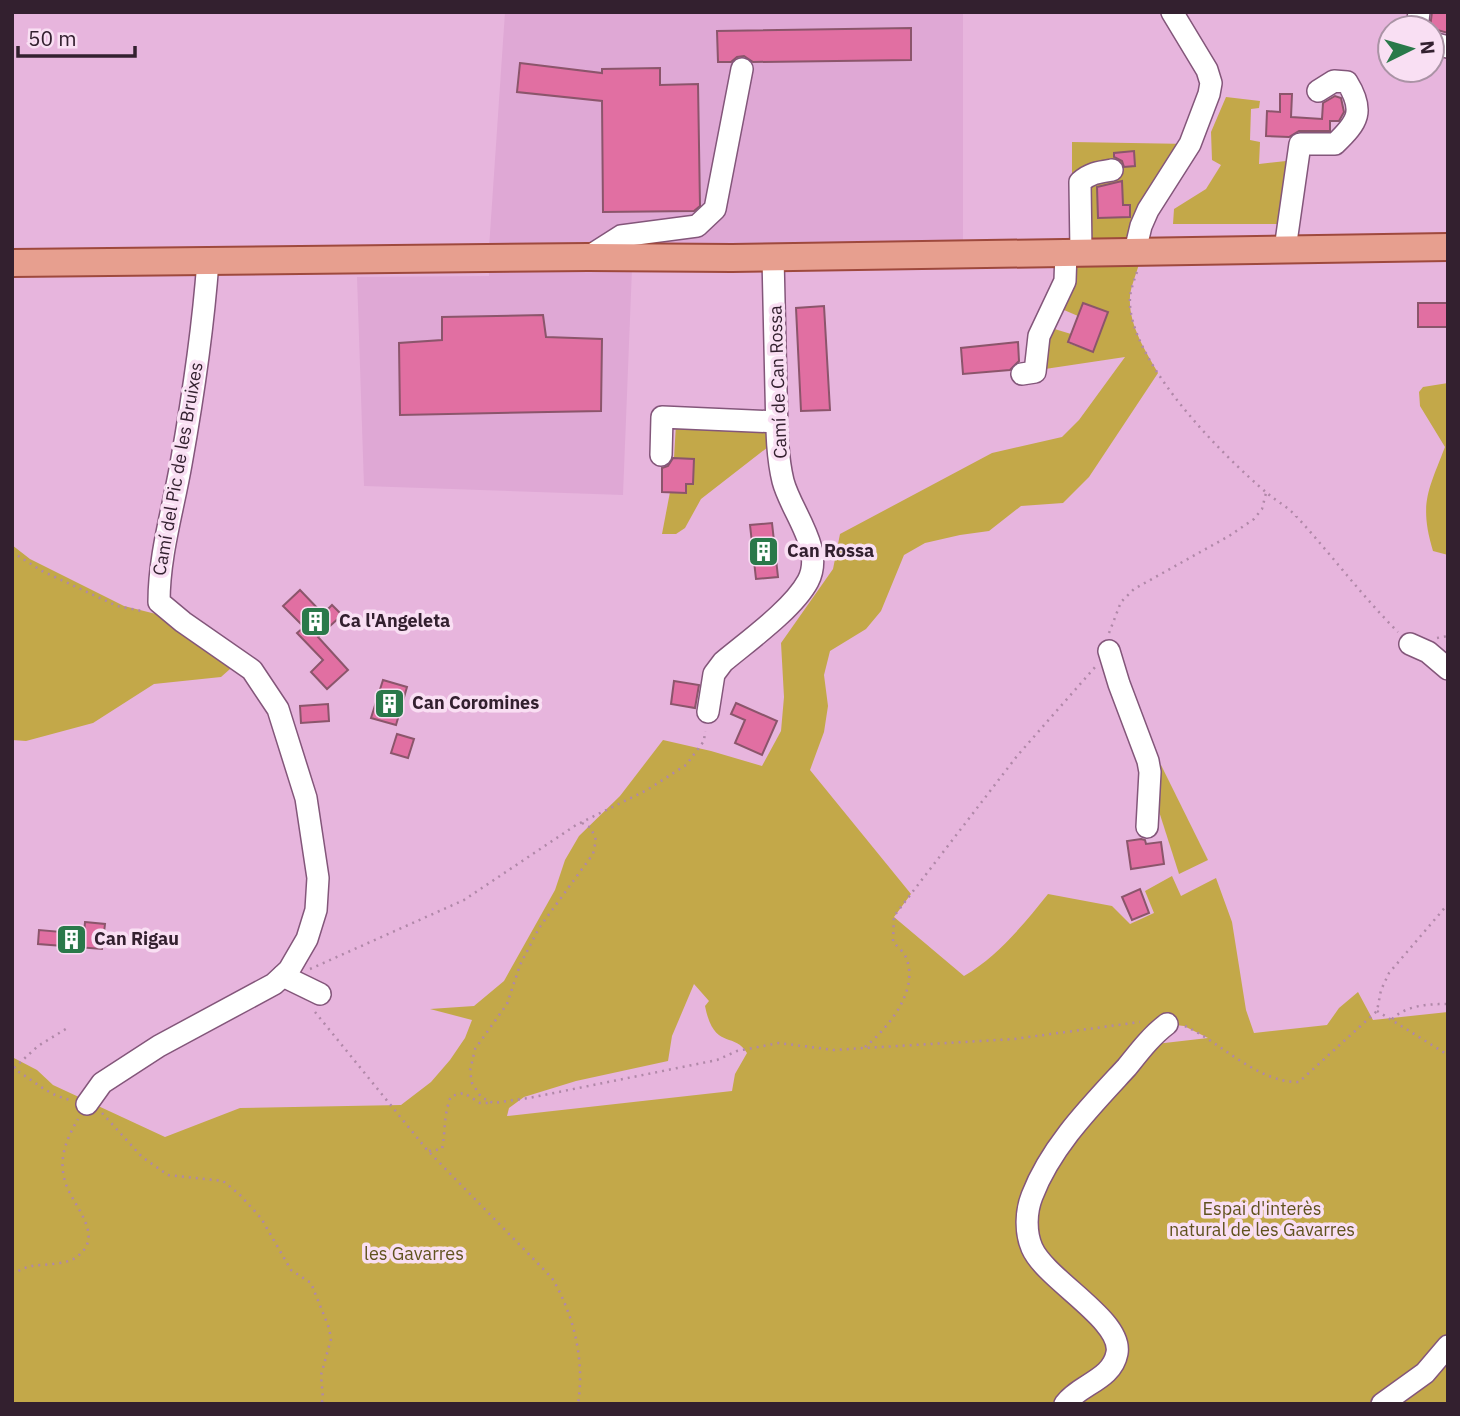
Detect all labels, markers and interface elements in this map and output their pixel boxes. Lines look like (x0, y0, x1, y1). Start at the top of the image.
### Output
scale bar (18, 14, 135, 58)
north arrow (1376, 14, 1446, 84)
text: 50 m (28, 24, 77, 52)
text: N (1415, 40, 1440, 55)
street label: Camí de Can Rossa (763, 305, 792, 459)
street label: Camí del Pic de les Bruixes (147, 360, 208, 577)
building icon: Can Rossa (747, 534, 781, 568)
place label: Can Rossa (787, 539, 874, 562)
building icon: Ca l'Angeleta (299, 604, 333, 638)
place label: Ca l'Angeleta (339, 609, 450, 632)
building icon: Can Coromines (372, 686, 406, 720)
place label: Can Coromines (412, 691, 539, 714)
building icon: Can Rigau (54, 922, 88, 956)
place label: Can Rigau (94, 927, 179, 950)
park label: Espai d'interès natural de les Gavarres (1169, 1197, 1355, 1241)
park label: les Gavarres (364, 1242, 464, 1265)

